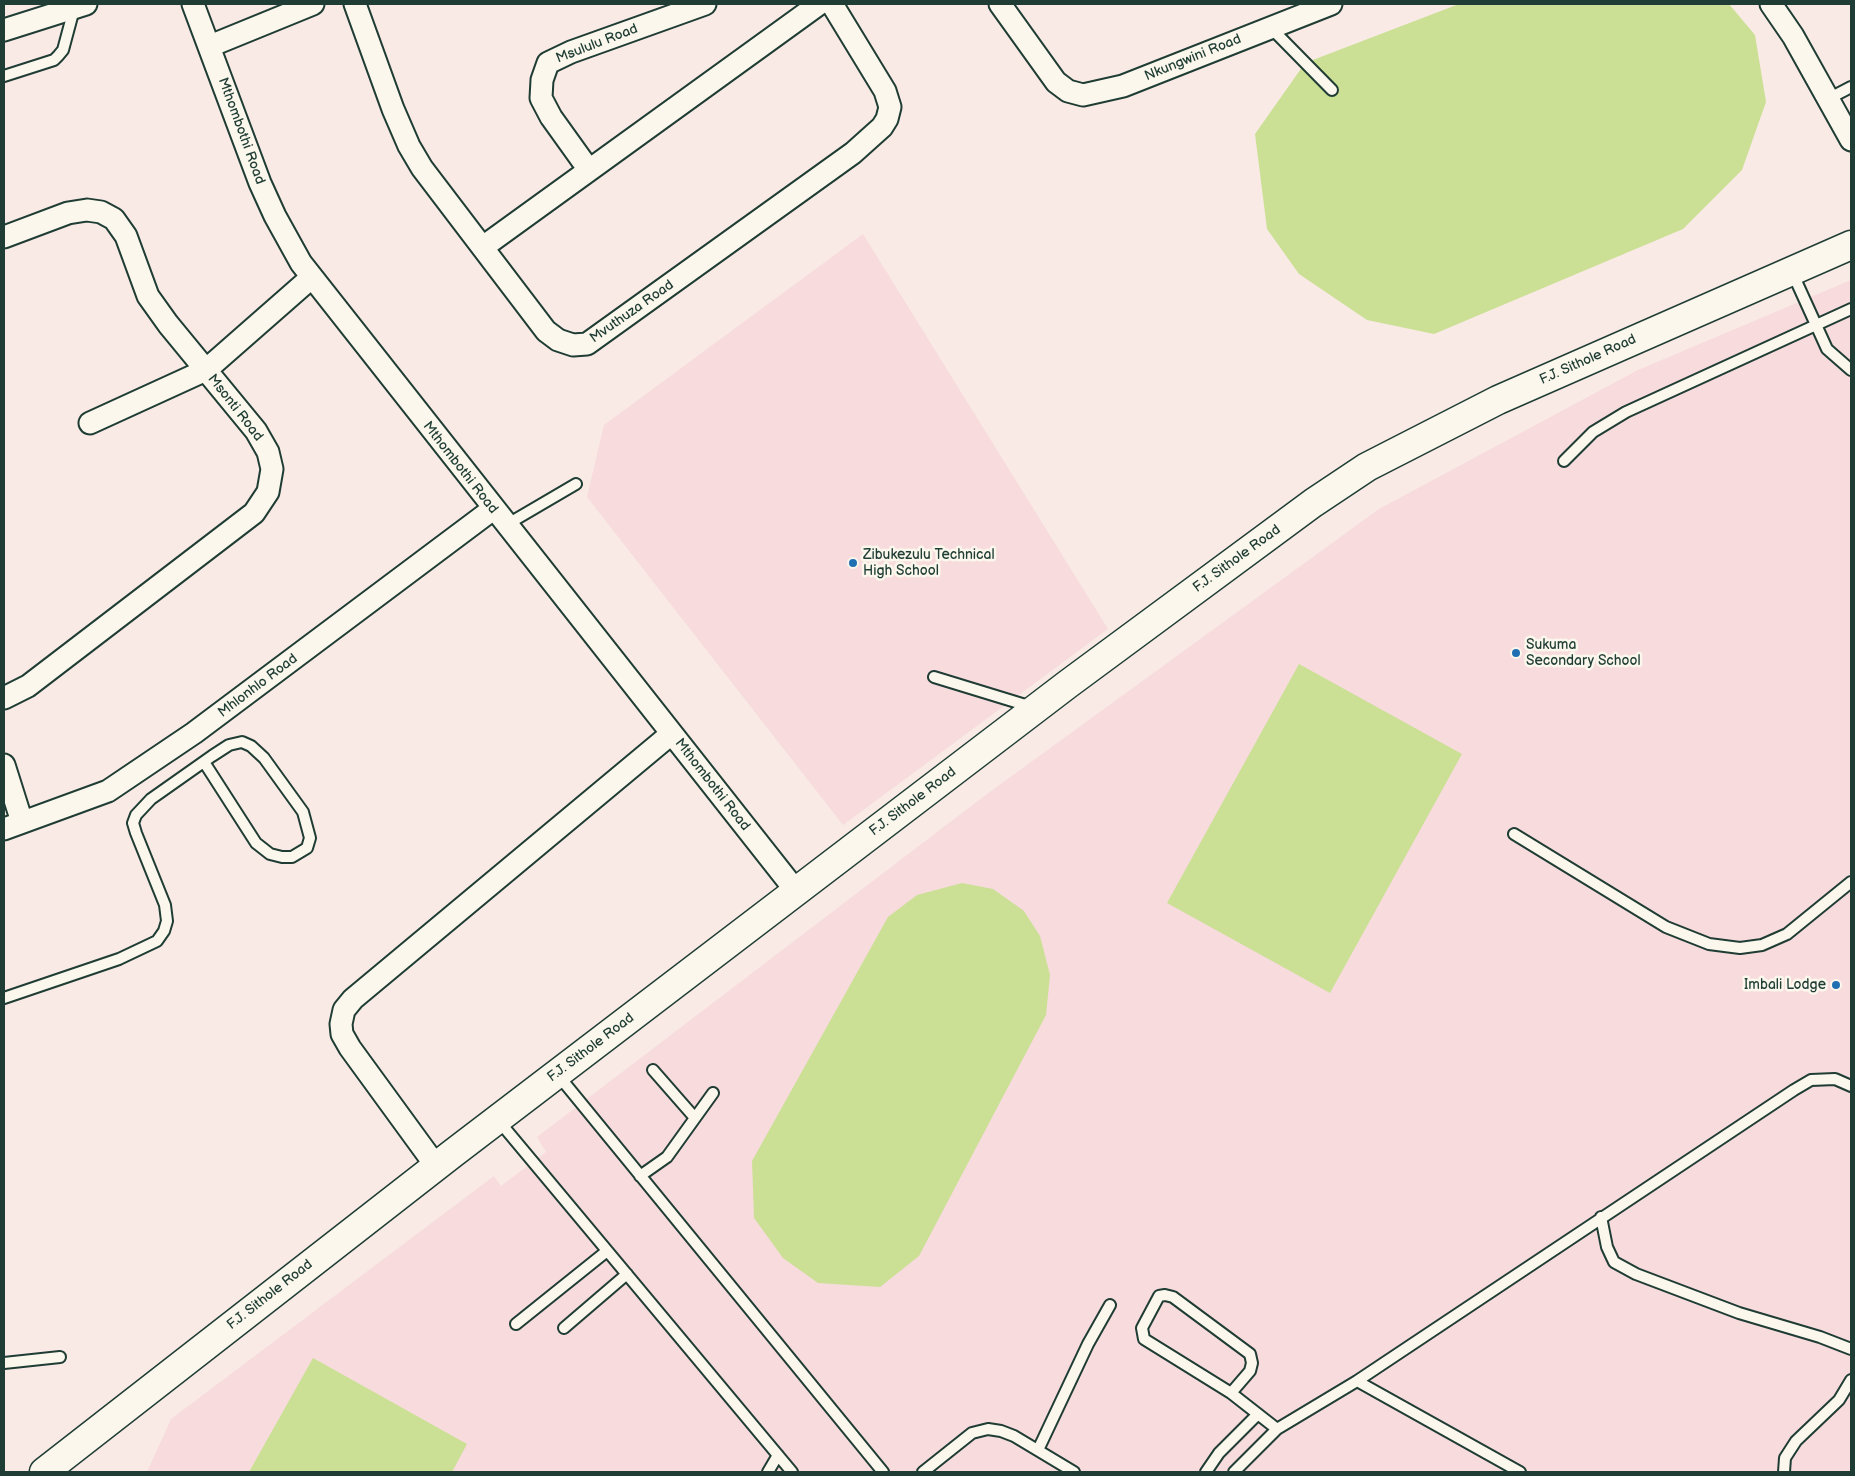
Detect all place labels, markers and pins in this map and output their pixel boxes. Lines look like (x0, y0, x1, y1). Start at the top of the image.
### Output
place label: Zibukezulu Technical High School (863, 547, 995, 580)
marker: Zibukezulu Technical High School (847, 557, 859, 569)
place label: Sukuma Secondary School (1526, 637, 1641, 670)
marker: Sukuma Secondary School (1510, 647, 1522, 659)
place label: Imbali Lodge (1744, 977, 1826, 993)
marker: Imbali Lodge (1830, 979, 1842, 991)

